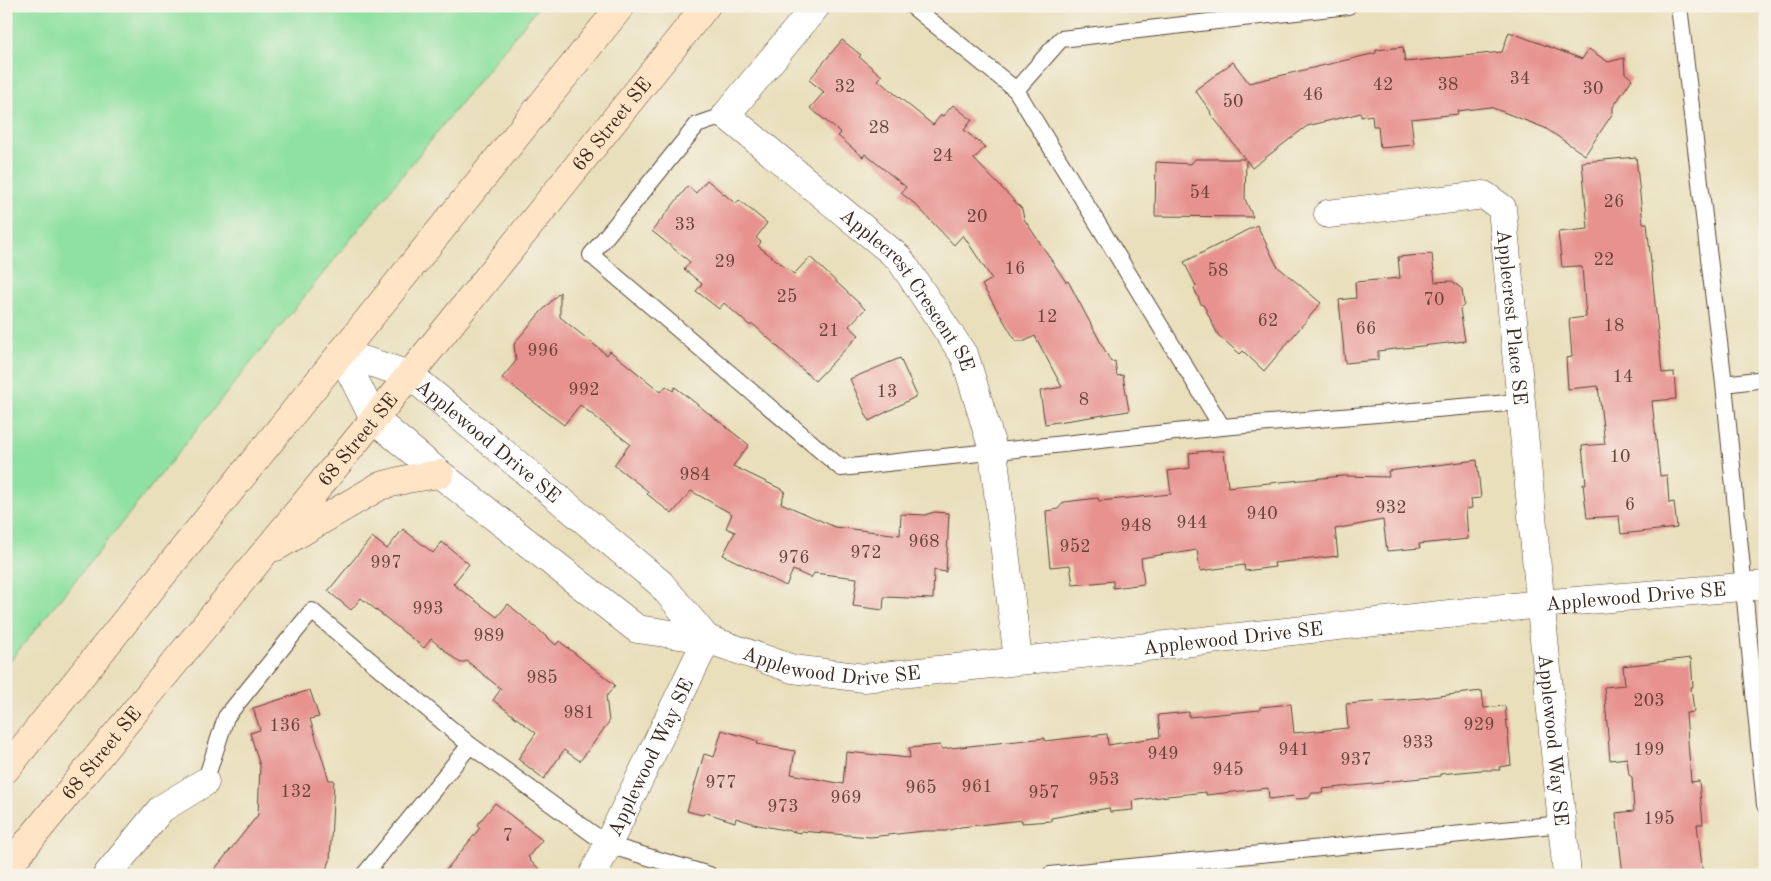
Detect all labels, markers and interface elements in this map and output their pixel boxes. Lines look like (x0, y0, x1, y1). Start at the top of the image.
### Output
house number: 34 (1510, 70, 1530, 88)
street label: 68 Street SE (569, 75, 656, 176)
house number: 42 (1373, 76, 1393, 94)
house number: 38 (1438, 76, 1458, 94)
house number: 32 (835, 78, 855, 96)
house number: 30 (1583, 80, 1603, 98)
house number: 46 (1303, 86, 1323, 104)
house number: 50 (1223, 93, 1243, 111)
house number: 28 (869, 119, 889, 137)
house number: 24 (933, 147, 953, 165)
house number: 54 (1190, 184, 1210, 202)
house number: 26 (1604, 193, 1624, 211)
street label: Applecrest Crescent SE (836, 206, 977, 374)
house number: 20 (967, 208, 987, 226)
house number: 33 (675, 216, 695, 234)
street label: Applecrest Place SE (1492, 228, 1529, 406)
house number: 22 (1594, 251, 1614, 269)
house number: 29 (715, 253, 735, 271)
house number: 16 (1005, 260, 1025, 278)
house number: 58 (1208, 262, 1228, 280)
house number: 25 (777, 288, 797, 306)
house number: 70 (1424, 291, 1444, 309)
house number: 12 (1037, 308, 1057, 326)
house number: 62 (1258, 312, 1278, 330)
house number: 18 (1604, 317, 1624, 335)
house number: 66 (1356, 320, 1376, 338)
house number: 21 (819, 322, 839, 340)
house number: 996 (527, 342, 559, 360)
house number: 14 (1613, 368, 1633, 386)
street label: Applewood Drive SE (412, 377, 564, 508)
house number: 992 (568, 381, 600, 399)
house number: 13 (877, 383, 897, 401)
street label: 68 Street SE (315, 390, 402, 491)
house number: 8 (1079, 391, 1089, 409)
house number: 10 (1610, 448, 1630, 466)
house number: 984 (679, 466, 711, 484)
house number: 6 (1625, 496, 1635, 514)
house number: 932 (1375, 499, 1407, 517)
house number: 940 (1246, 505, 1278, 523)
house number: 944 (1176, 514, 1208, 532)
house number: 948 (1120, 517, 1152, 535)
house number: 968 (908, 533, 940, 551)
house number: 952 (1059, 538, 1091, 556)
house number: 972 (850, 544, 882, 562)
house number: 976 (778, 549, 810, 567)
house number: 997 (370, 554, 402, 572)
street label: Applewood Drive SE (1545, 580, 1727, 615)
house number: 993 (412, 600, 444, 618)
street label: Applewood Drive SE (1142, 620, 1324, 659)
house number: 989 (473, 627, 505, 645)
street label: Applewood Drive SE (739, 644, 922, 690)
street label: Applewood Way SE (1534, 653, 1570, 827)
house number: 985 (526, 669, 558, 687)
street label: Applewood Way SE (605, 676, 698, 840)
house number: 203 (1633, 692, 1665, 710)
street label: 68 Street SE (59, 704, 146, 804)
house number: 981 (563, 704, 595, 722)
house number: 929 (1463, 716, 1495, 734)
house number: 136 (269, 717, 301, 735)
house number: 933 (1402, 734, 1434, 752)
house number: 941 (1278, 741, 1310, 759)
house number: 199 (1633, 741, 1665, 759)
house number: 949 (1147, 745, 1179, 763)
house number: 937 (1340, 751, 1372, 769)
house number: 945 (1212, 761, 1244, 779)
house number: 953 (1088, 771, 1120, 789)
house number: 977 (705, 774, 737, 792)
house number: 961 (961, 778, 993, 796)
house number: 965 (905, 779, 937, 797)
house number: 132 (280, 783, 312, 801)
house number: 957 (1028, 784, 1060, 802)
house number: 969 (830, 789, 862, 807)
house number: 973 (767, 798, 799, 816)
house number: 195 (1643, 810, 1675, 828)
house number: 7 (503, 827, 513, 845)

